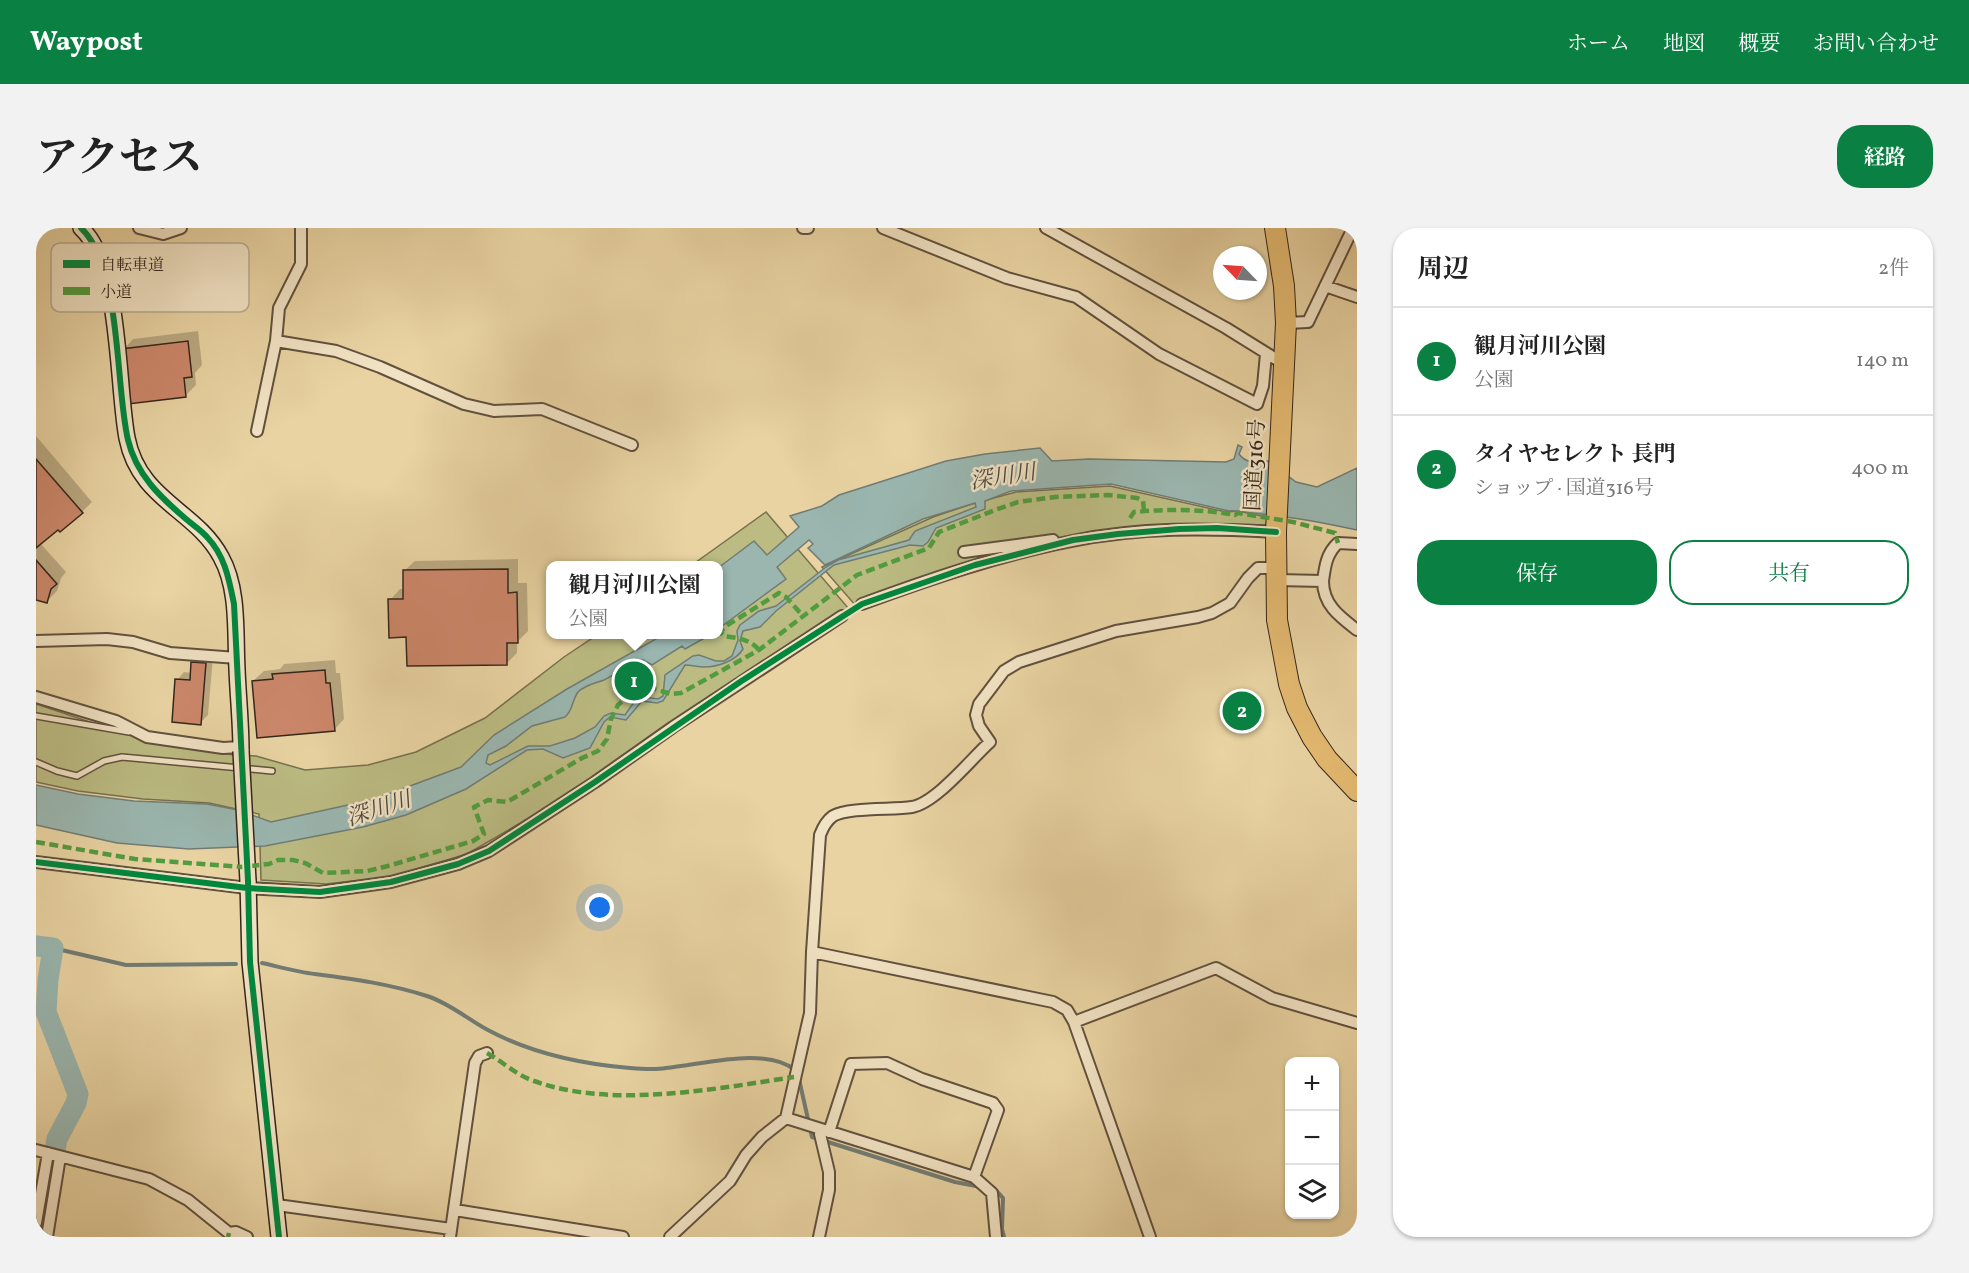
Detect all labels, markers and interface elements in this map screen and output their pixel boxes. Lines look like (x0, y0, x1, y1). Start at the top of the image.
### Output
text: Waypost (30, 23, 143, 62)
text: ホーム (1567, 30, 1630, 59)
text: 地図 (1663, 30, 1705, 59)
text: 概要 (1738, 30, 1780, 59)
text: お問い合わせ (1813, 30, 1939, 59)
button: 経路 (1837, 125, 1933, 188)
text: アクセス (36, 131, 203, 190)
legend (51, 243, 249, 312)
north arrow (1213, 246, 1267, 300)
text: 周辺 (1417, 252, 1469, 288)
text: 自転車道 (100, 255, 164, 277)
text: 2件 (1878, 255, 1909, 283)
text: 小道 (100, 282, 132, 304)
text: 観月河川公園 (1474, 332, 1606, 363)
text: 1 (1432, 347, 1441, 375)
text: 140 m (1856, 347, 1909, 375)
text: 公園 (1474, 367, 1514, 395)
street label: 国道316号 (1239, 418, 1273, 512)
text: タイヤセレクト 長門 (1474, 440, 1676, 471)
text: 2 (1431, 455, 1442, 483)
text: 400 m (1851, 455, 1909, 483)
water label: 深川川 (968, 457, 1040, 498)
text: ショップ · 国道316号 (1474, 475, 1654, 503)
button: 保存 (1417, 540, 1657, 605)
button: 共有 (1669, 540, 1909, 605)
popup (546, 561, 723, 639)
text: 観月河川公園 (568, 571, 701, 602)
text: 公園 (568, 606, 608, 634)
pin: 1 (614, 658, 654, 704)
pin: 2 (1222, 688, 1262, 734)
water label: 深川川 (343, 784, 417, 835)
your location (585, 893, 614, 922)
map controls (1285, 1057, 1339, 1219)
button: + (1285, 1057, 1339, 1111)
button: − (1285, 1111, 1339, 1165)
button: layers (1285, 1165, 1339, 1219)

